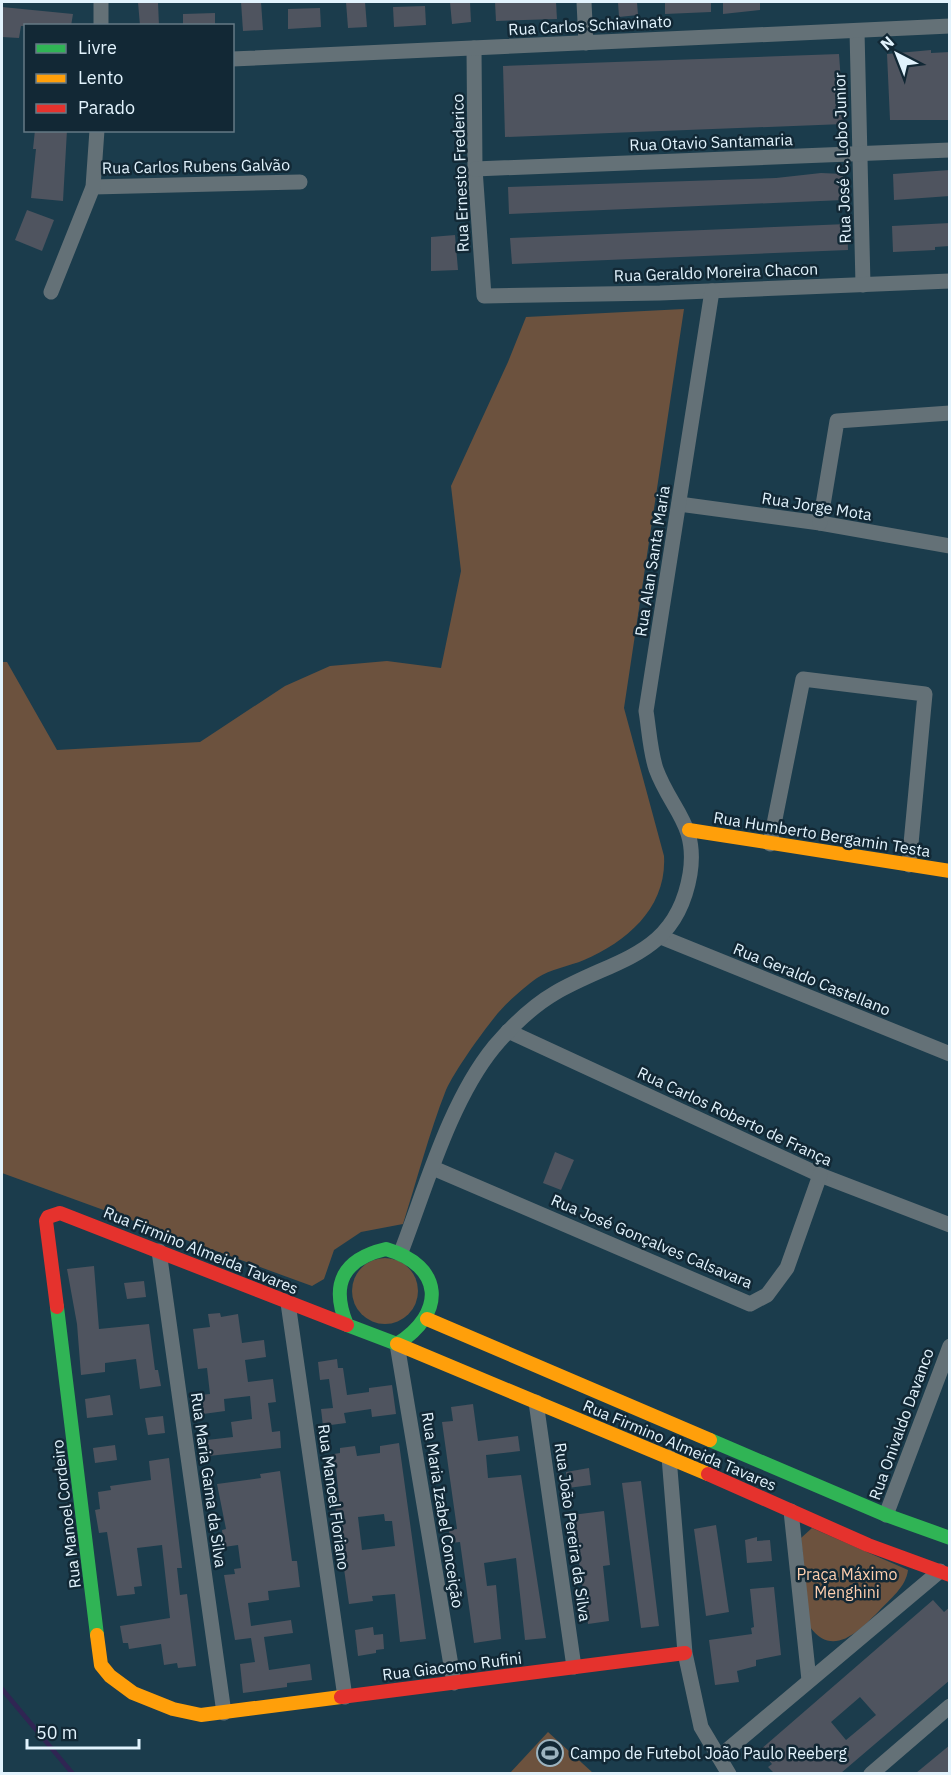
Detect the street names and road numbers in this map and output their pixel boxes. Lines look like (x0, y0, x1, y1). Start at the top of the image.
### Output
street label: Rua Carlos Schiavinato (508, 11, 672, 39)
street label: Rua José C. Lobo Junior (829, 72, 855, 244)
street label: Rua Ernesto Frederico (447, 93, 473, 253)
street label: Rua Otavio Santamaria (629, 129, 794, 155)
street label: Rua Carlos Rubens Galvão (102, 154, 290, 178)
street label: Rua Geraldo Moreira Chacon (613, 258, 819, 286)
street label: Rua Alan Santa Maria (630, 484, 674, 638)
street label: Rua Jorge Mota (760, 487, 874, 525)
street label: Rua Humberto Bergamin Testa (712, 807, 932, 861)
street label: Rua Geraldo Castellano (730, 938, 894, 1020)
street label: Rua Carlos Roberto de França (634, 1062, 836, 1170)
street label: Rua José Gonçalves Calsavara (548, 1189, 756, 1293)
street label: Rua Firmino Almeida Tavares (101, 1202, 301, 1298)
street label: Rua Onivaldo Davanco (864, 1345, 938, 1503)
street label: Rua Maria Gama da Silva (187, 1391, 231, 1569)
street label: Rua Firmino Almeida Tavares (580, 1395, 780, 1495)
street label: Rua Maria Izabel Conceição (418, 1411, 468, 1609)
street label: Rua Manoel Floriano (314, 1423, 354, 1571)
street label: Rua Manoel Cordeiro (47, 1438, 85, 1589)
street label: Rua João Pereira da Silva (551, 1441, 596, 1623)
street label: Rua Giacomo Rufini (381, 1648, 523, 1684)

